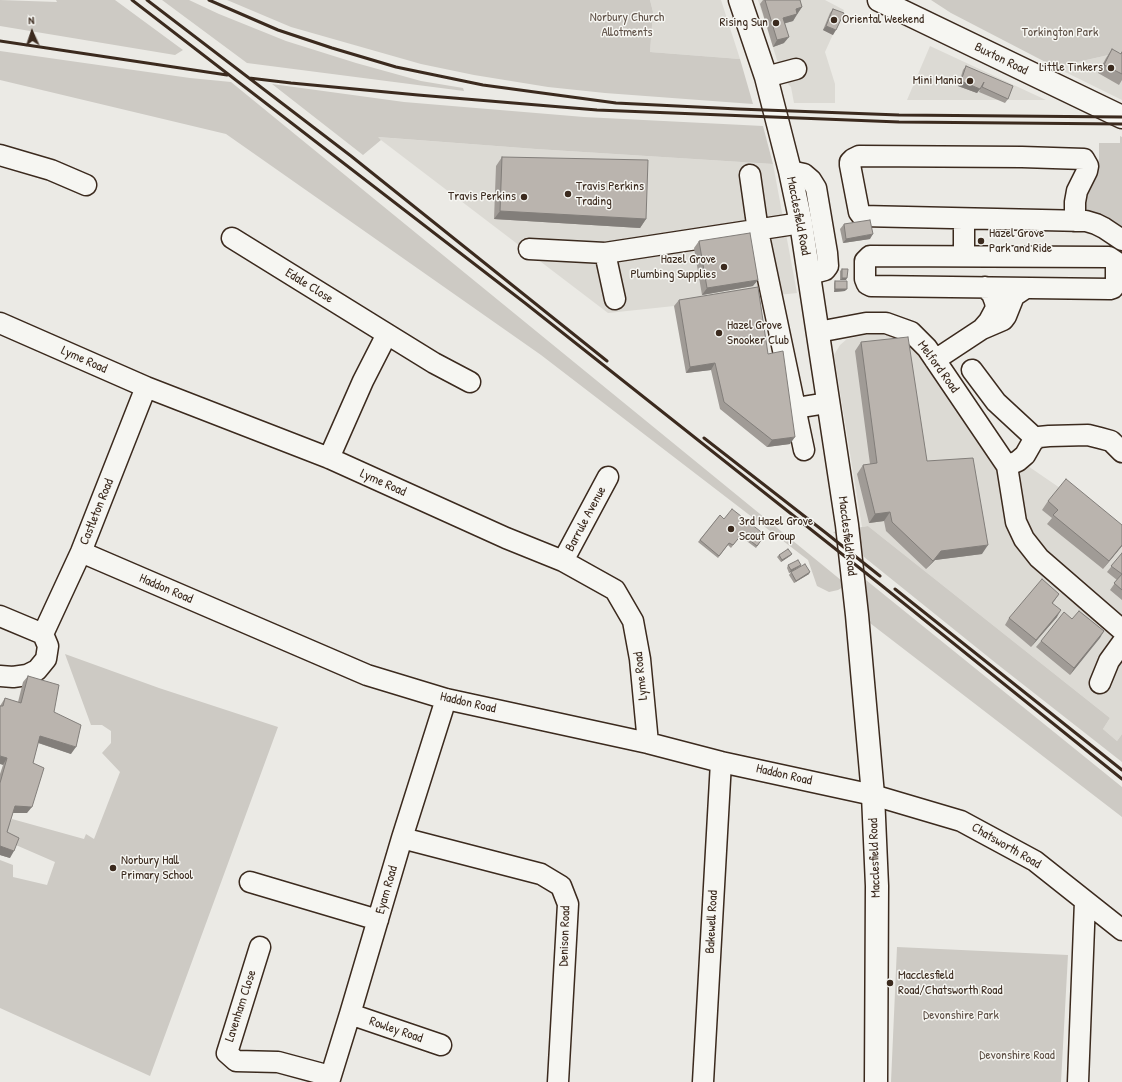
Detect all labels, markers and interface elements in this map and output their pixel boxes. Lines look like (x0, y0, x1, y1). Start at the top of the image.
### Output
park label: Norbury Church Allotments (590, 10, 664, 41)
north arrow (12, 12, 52, 52)
place label: Oriental Weekend (842, 12, 924, 28)
text: N (28, 13, 35, 27)
place label: Rising Sun (720, 15, 768, 31)
marker: Oriental Weekend (829, 15, 839, 25)
marker: Rising Sun (771, 18, 781, 28)
park label: Torkington Park (1022, 25, 1098, 41)
street label: Buxton Road (972, 39, 1030, 79)
place label: Little Tinkers (1039, 60, 1103, 76)
marker: Little Tinkers (1106, 63, 1116, 73)
place label: Mini Mania (913, 73, 962, 89)
marker: Mini Mania (965, 76, 975, 86)
street label: Macclesfield Road (783, 175, 813, 257)
place label: Travis Perkins Trading (576, 179, 644, 210)
place label: Travis Perkins (448, 189, 516, 205)
marker: Travis Perkins Trading (563, 189, 573, 199)
marker: Travis Perkins (519, 192, 529, 202)
place label: Hazel Grove Park and Ride (989, 226, 1052, 257)
marker: Hazel Grove Park and Ride (976, 236, 986, 246)
place label: Hazel Grove Plumbing Supplies (630, 252, 716, 283)
marker: Hazel Grove Plumbing Supplies (719, 262, 729, 272)
street label: Edale Close (282, 265, 336, 307)
place label: Hazel Grove Snooker Club (727, 318, 789, 349)
marker: Hazel Grove Snooker Club (714, 328, 724, 338)
street label: Melford Road (914, 338, 962, 396)
street label: Lyme Road (59, 343, 109, 377)
street label: Lyme Road (358, 466, 408, 500)
street label: Castleton Road (77, 477, 117, 547)
street label: Barrule Avenue (562, 484, 610, 554)
street label: Macclesfield Road (834, 495, 860, 577)
place label: 3rd Hazel Grove Scout Group (739, 514, 813, 545)
marker: 3rd Hazel Grove Scout Group (726, 524, 736, 534)
street label: Haddon Road (137, 571, 195, 607)
street label: Lyme Road (631, 651, 651, 701)
street label: Haddon Road (439, 689, 497, 717)
street label: Haddon Road (755, 761, 813, 789)
street label: Macclesfield Road (866, 818, 884, 898)
street label: Chatsworth Road (968, 820, 1044, 872)
place label: Norbury Hall Primary School (121, 853, 193, 884)
marker: Norbury Hall Primary School (108, 863, 118, 873)
street label: Eyam Road (373, 864, 401, 916)
street label: Bakewell Road (703, 890, 721, 954)
street label: Denison Road (556, 905, 574, 967)
street label: Lavenham Close (222, 968, 260, 1044)
place label: Macclesfield Road/Chatsworth Road (898, 968, 1002, 999)
marker: Macclesfield Road/Chatsworth Road (885, 978, 895, 988)
park label: Devonshire Park (923, 1008, 999, 1024)
street label: Rowley Road (367, 1014, 425, 1046)
park label: Devonshire Road (979, 1048, 1055, 1064)

